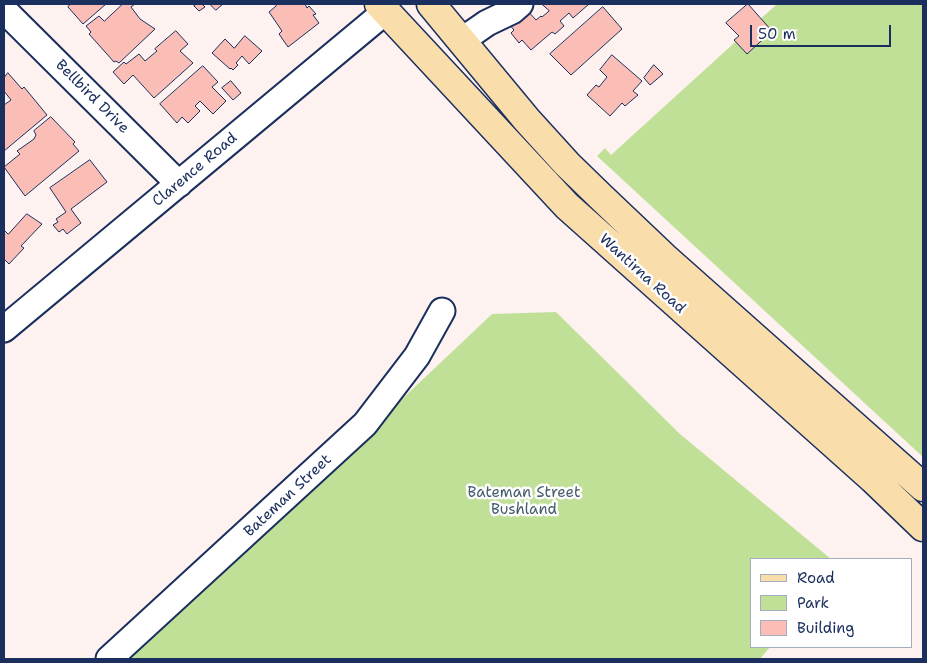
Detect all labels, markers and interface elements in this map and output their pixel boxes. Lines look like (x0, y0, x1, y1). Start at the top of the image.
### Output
scale bar (752, 15, 893, 47)
text: 50 m (758, 24, 796, 44)
street label: Bellbird Drive (51, 56, 133, 138)
street label: Clarence Road (149, 129, 241, 211)
street label: Wantirna Road (595, 230, 689, 318)
street label: Bateman Street (241, 451, 335, 541)
park label: Bateman Street Bushland (468, 484, 580, 519)
legend (750, 558, 912, 648)
text: Road (797, 568, 835, 588)
text: Park (797, 593, 829, 613)
text: Building (797, 618, 854, 638)

